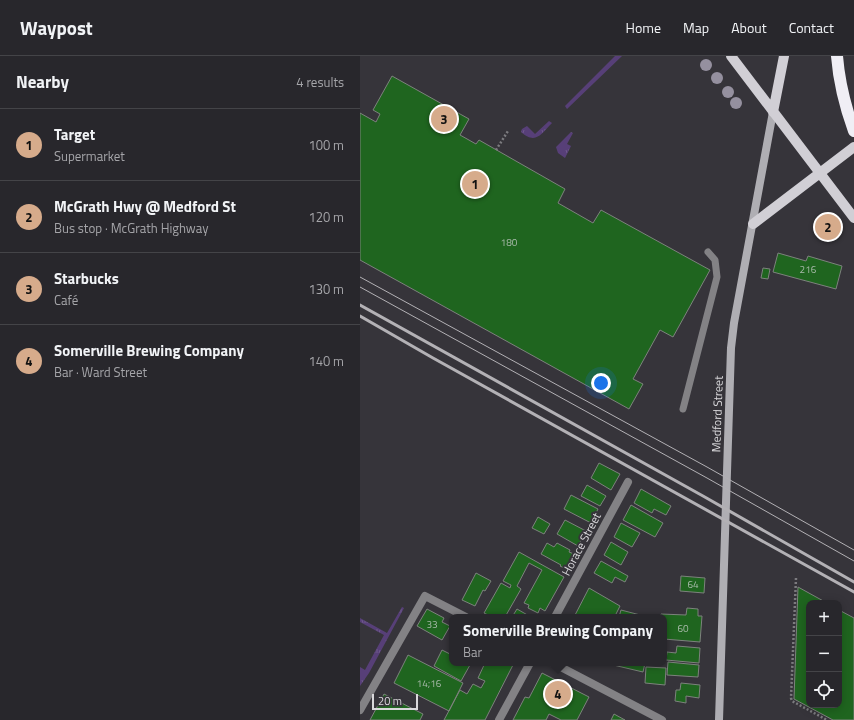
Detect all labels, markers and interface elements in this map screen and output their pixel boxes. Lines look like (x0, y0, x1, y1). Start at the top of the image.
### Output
text: Waypost (20, 13, 93, 42)
text: Home (626, 17, 661, 38)
text: Map (683, 17, 709, 38)
text: About (731, 17, 767, 38)
text: Contact (789, 17, 834, 38)
text: Nearby (16, 69, 69, 95)
text: 4 results (296, 72, 344, 92)
pin: 3 (431, 104, 457, 134)
text: Target (54, 123, 95, 146)
text: 1 (25, 135, 33, 155)
text: 100 m (308, 135, 344, 155)
text: Supermarket (54, 146, 125, 166)
pin: 1 (462, 169, 488, 199)
text: McGrath Hwy @ Medford St (54, 195, 236, 218)
text: 2 (25, 207, 33, 227)
text: 120 m (308, 207, 344, 227)
pin: 2 (815, 212, 841, 242)
text: Bus stop · McGrath Highway (54, 218, 208, 238)
house number: 180 (501, 235, 518, 250)
house number: 216 (800, 262, 817, 277)
text: Starbucks (54, 267, 119, 290)
text: 3 (25, 279, 33, 299)
text: 130 m (308, 279, 344, 299)
text: Café (54, 290, 78, 310)
text: Somerville Brewing Company (54, 339, 244, 362)
text: 4 (25, 351, 33, 371)
text: 140 m (308, 351, 344, 371)
text: Bar · Ward Street (54, 362, 147, 382)
your location (591, 373, 611, 393)
street label: Medford Street (706, 375, 728, 453)
street label: Horace Street (556, 508, 606, 579)
house number: 64 (687, 577, 699, 592)
map controls (806, 600, 842, 708)
button: + (806, 600, 842, 636)
popup (449, 614, 667, 666)
house number: 33 (426, 617, 438, 632)
text: Somerville Brewing Company (463, 619, 653, 642)
house number: 60 (677, 621, 689, 636)
button: − (806, 636, 842, 672)
text: Bar (463, 642, 482, 662)
button: locate (806, 672, 842, 708)
house number: 14;16 (417, 676, 442, 691)
pin: 4 (545, 679, 571, 709)
scale bar (372, 692, 418, 711)
text: 20 m (378, 693, 402, 709)

